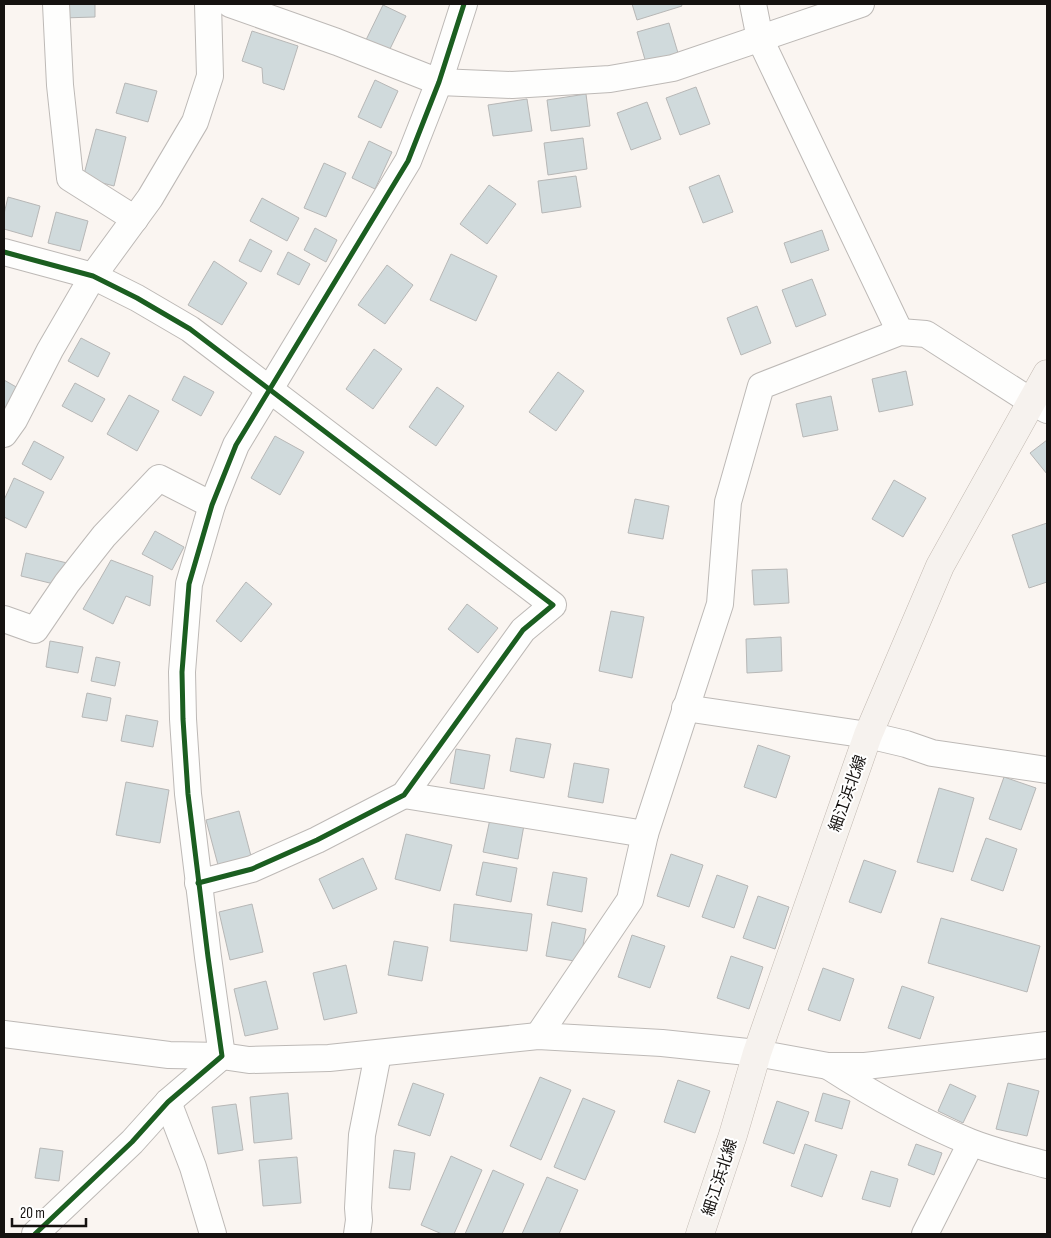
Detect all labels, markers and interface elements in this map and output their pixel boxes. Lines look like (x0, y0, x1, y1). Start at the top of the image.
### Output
street label: 細江浜北線 (826, 753, 871, 834)
street label: 細江浜北線 (699, 1136, 742, 1218)
scale bar (12, 1196, 86, 1228)
text: 20 m (20, 1204, 45, 1223)

